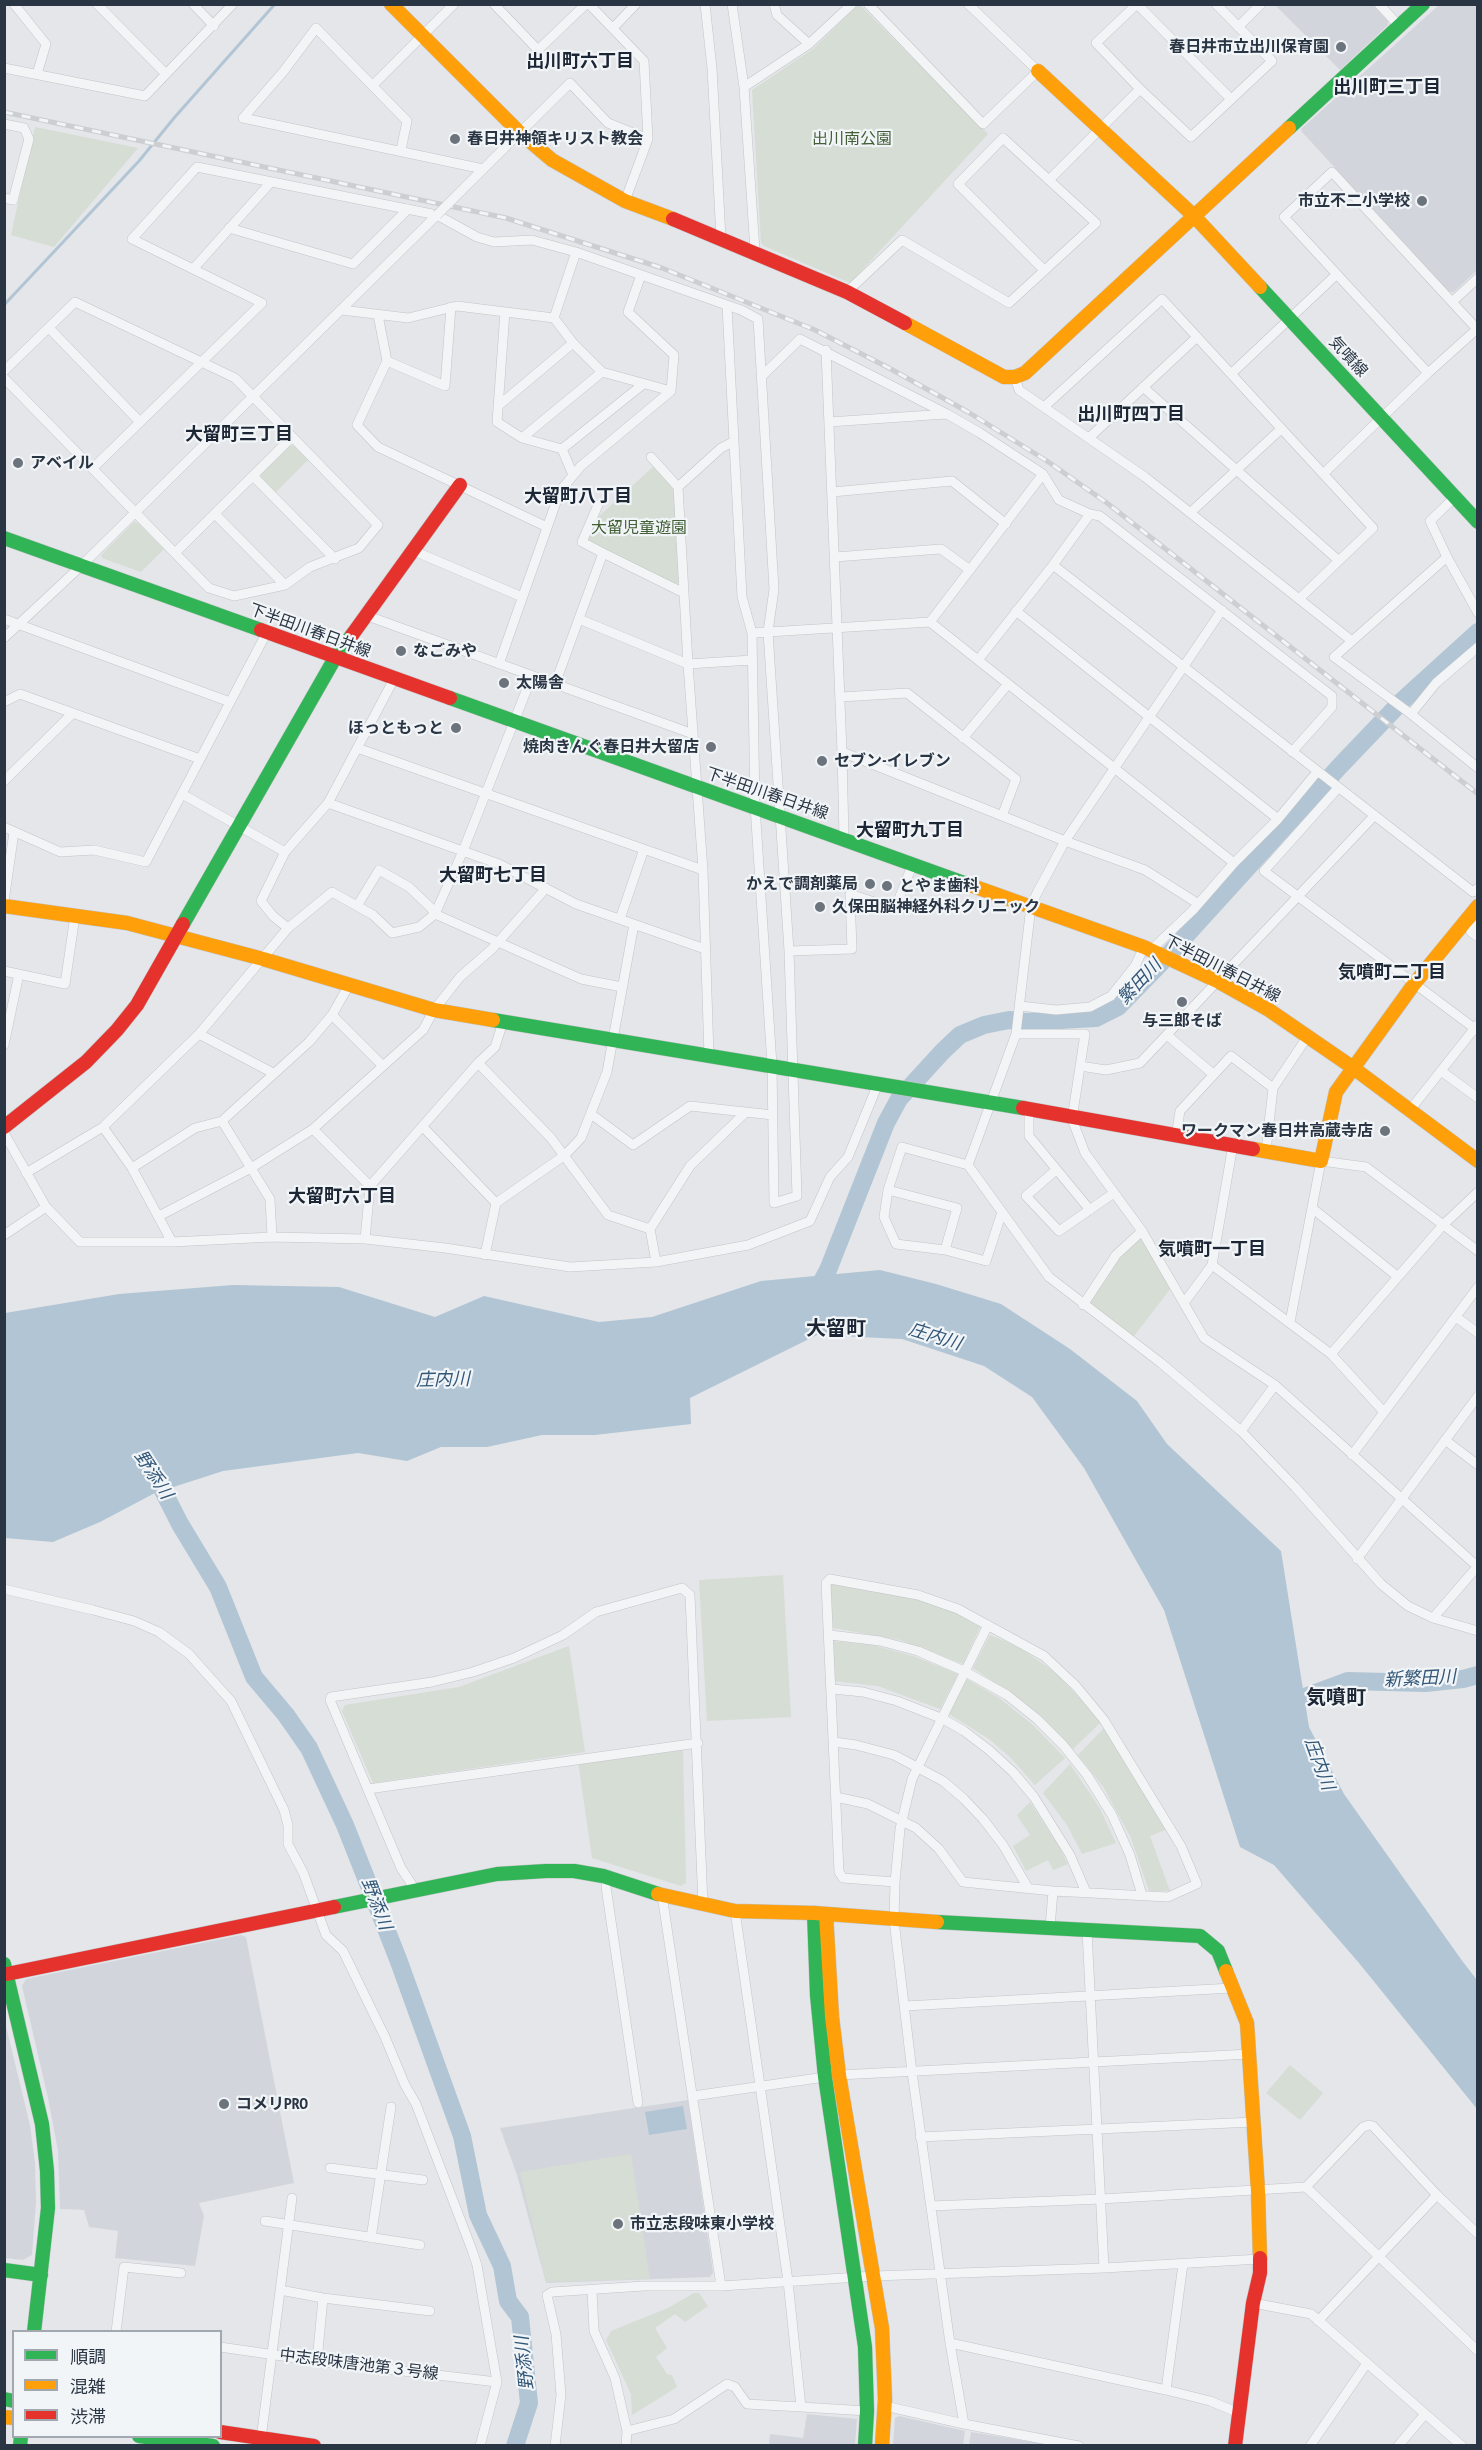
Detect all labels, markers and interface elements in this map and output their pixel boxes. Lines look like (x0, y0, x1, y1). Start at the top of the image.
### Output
place label: 春日井市立出川保育園 (1169, 37, 1329, 57)
marker: 春日井市立出川保育園 (1334, 40, 1348, 54)
district label: 出川町六丁目 (526, 51, 634, 73)
district label: 出川町三丁目 (1333, 77, 1441, 99)
place label: 春日井神領キリスト教会 (467, 129, 643, 149)
park label: 出川南公園 (812, 129, 892, 149)
marker: 春日井神領キリスト教会 (448, 132, 462, 146)
place label: 市立不二小学校 (1298, 191, 1410, 211)
marker: 市立不二小学校 (1415, 194, 1429, 208)
street label: 気噴線 (1325, 333, 1371, 381)
district label: 出川町四丁目 (1077, 404, 1185, 426)
district label: 大留町三丁目 (185, 424, 293, 446)
place label: アベイル (30, 453, 94, 473)
marker: アベイル (11, 456, 25, 470)
district label: 大留町八丁目 (524, 486, 632, 508)
park label: 大留児童遊園 (591, 518, 687, 538)
street label: 下半田川春日井線 (247, 600, 373, 662)
place label: なごみや (413, 641, 477, 661)
marker: なごみや (394, 644, 408, 658)
place label: 太陽舎 (516, 673, 564, 693)
marker: 太陽舎 (497, 676, 511, 690)
place label: ほっともっと (348, 718, 444, 738)
marker: ほっともっと (449, 721, 463, 735)
place label: 焼肉きんぐ春日井大留店 (523, 737, 699, 757)
marker: 焼肉きんぐ春日井大留店 (704, 740, 718, 754)
place label: セブン-イレブン (834, 751, 951, 771)
marker: セブン-イレブン (815, 754, 829, 768)
street label: 下半田川春日井線 (703, 764, 831, 824)
district label: 大留町九丁目 (856, 820, 964, 842)
district label: 大留町七丁目 (439, 865, 547, 887)
place label: かえで調剤薬局 (746, 874, 858, 894)
place label: とやま歯科 (899, 876, 979, 896)
marker: かえで調剤薬局 (863, 877, 877, 891)
marker: とやま歯科 (880, 879, 894, 893)
place label: 久保田脳神経外科クリニック (832, 897, 1040, 917)
marker: 久保田脳神経外科クリニック (813, 900, 827, 914)
street label: 下半田川春日井線 (1161, 931, 1283, 1007)
water label: 繁田川 (1114, 955, 1166, 1009)
district label: 気噴町二丁目 (1338, 962, 1446, 984)
marker: 与三郎そば (1175, 995, 1189, 1009)
place label: 与三郎そば (1142, 1011, 1222, 1031)
place label: ワークマン春日井高蔵寺店 (1181, 1121, 1373, 1141)
marker: ワークマン春日井高蔵寺店 (1378, 1124, 1392, 1138)
district label: 大留町六丁目 (288, 1186, 396, 1208)
district label: 気噴町一丁目 (1158, 1239, 1266, 1261)
district label: 大留町 (806, 1317, 866, 1341)
water label: 庄内川 (906, 1319, 964, 1355)
water label: 庄内川 (416, 1369, 470, 1391)
water label: 野添川 (129, 1446, 177, 1504)
water label: 新繁田川 (1383, 1666, 1457, 1692)
district label: 気噴町 (1306, 1686, 1366, 1710)
water label: 庄内川 (1300, 1735, 1338, 1793)
water label: 野添川 (356, 1875, 396, 1933)
place label: コメリPRO (236, 2094, 308, 2114)
marker: コメリPRO (217, 2097, 231, 2111)
place label: 市立志段味東小学校 (630, 2214, 774, 2234)
marker: 市立志段味東小学校 (611, 2217, 625, 2231)
legend (12, 2330, 222, 2438)
water label: 野添川 (511, 2335, 539, 2391)
text: 順調 (70, 2345, 106, 2368)
street label: 中志段味唐池第３号線 (278, 2346, 440, 2384)
text: 混雑 (70, 2375, 106, 2398)
text: 渋滞 (70, 2405, 106, 2428)

